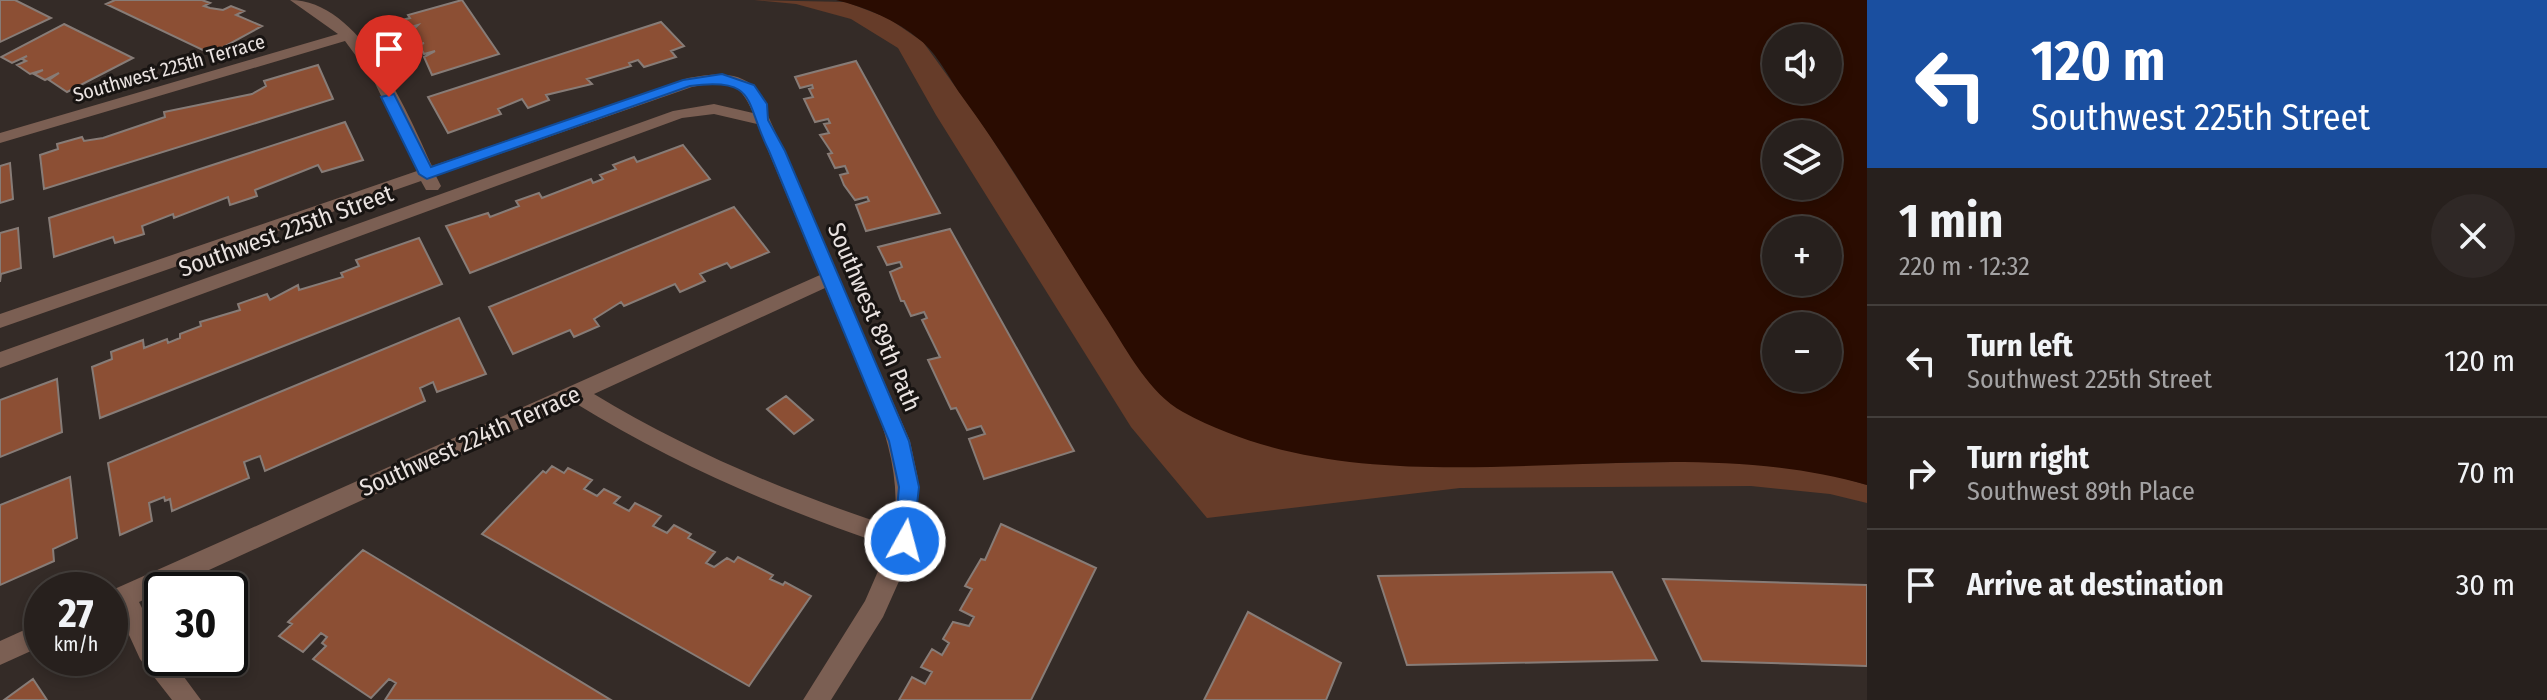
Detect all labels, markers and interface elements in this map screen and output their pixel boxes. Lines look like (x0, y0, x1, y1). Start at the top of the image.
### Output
pin (355, 15, 423, 97)
map controls (1762, 24, 1842, 392)
button: sound (1762, 24, 1842, 104)
icon: arrive (367, 27, 411, 71)
text: 120 m (2031, 28, 2166, 95)
street label: Southwest 225th Terrace (70, 29, 268, 107)
icon: left (1899, 32, 2003, 136)
text: Southwest 225th Street (2031, 96, 2370, 140)
button: layers (1762, 120, 1842, 200)
street label: Southwest 225th Street (175, 179, 397, 283)
text: 1 min (1899, 192, 2004, 250)
button: close (2431, 194, 2515, 278)
button: + (1762, 216, 1842, 296)
street label: Southwest 89th Path (822, 219, 926, 415)
text: 220 m · 12:32 (1899, 251, 2030, 282)
button: − (1762, 312, 1842, 392)
text: Turn left (1967, 328, 2073, 364)
icon: left (1899, 339, 1943, 383)
text: 120 m (2444, 343, 2515, 379)
text: Southwest 225th Street (1967, 364, 2212, 395)
street label: Southwest 224th Terrace (355, 380, 585, 502)
text: Turn right (1967, 440, 2089, 476)
icon: right (1899, 451, 1943, 495)
text: 70 m (2457, 455, 2515, 491)
text: Southwest 89th Place (1967, 476, 2195, 507)
position arrow (863, 499, 947, 583)
icon: arrive (1899, 563, 1943, 607)
text: Arrive at destination (1967, 567, 2224, 603)
text: 30 m (2456, 567, 2515, 603)
speed limit sign: 30 (144, 572, 248, 676)
text: 27 (58, 590, 94, 638)
text: km/h (54, 632, 98, 656)

